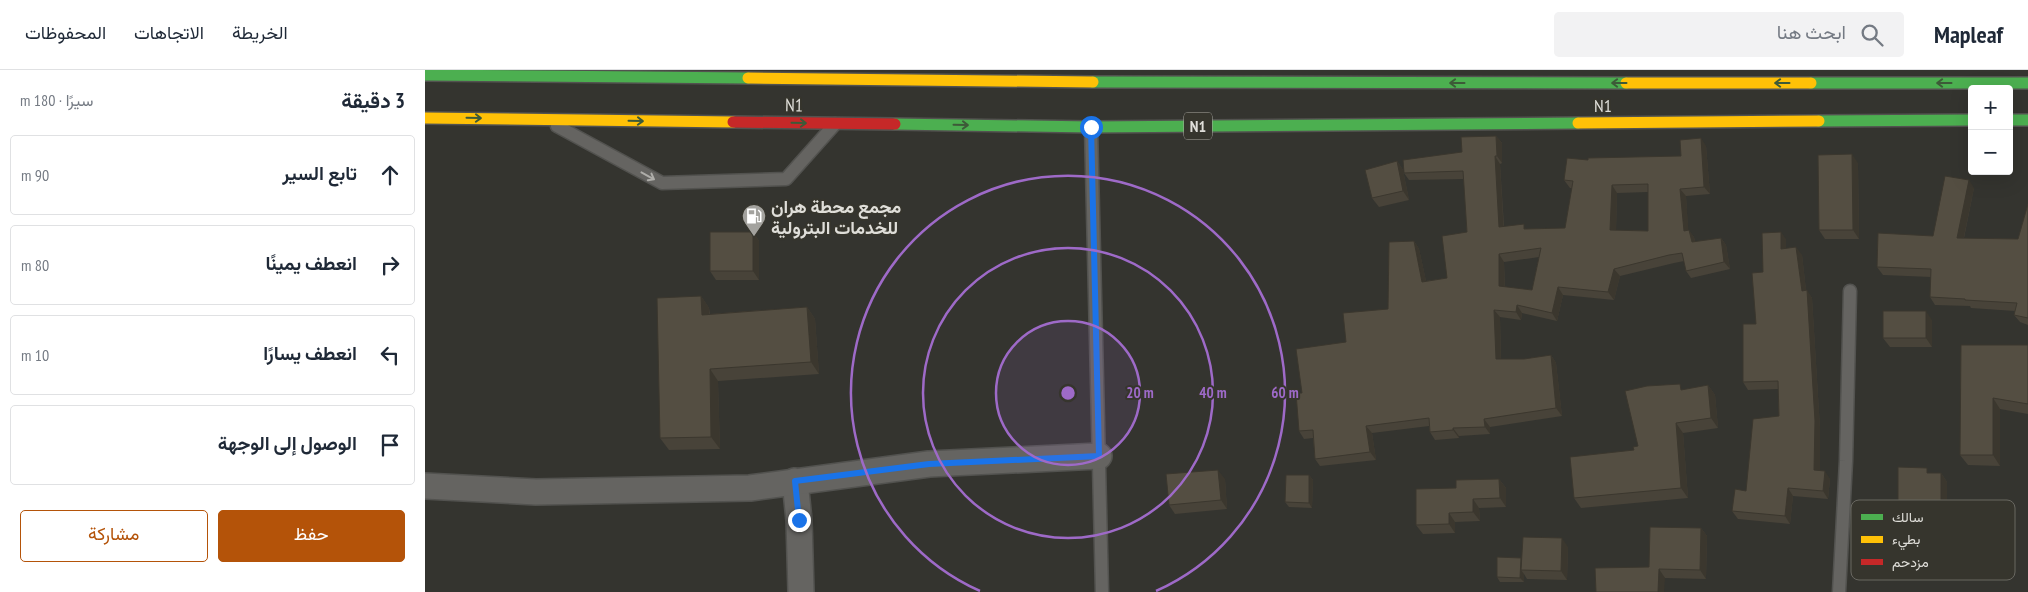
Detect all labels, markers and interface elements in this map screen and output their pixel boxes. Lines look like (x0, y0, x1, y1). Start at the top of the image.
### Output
search box (1554, 12, 1904, 57)
text: Mapleaf (1934, 19, 2003, 50)
text: ابحث هنا (1777, 20, 1846, 44)
text: المحفوظات (25, 21, 106, 44)
text: الاتجاهات (134, 21, 204, 44)
text: الخريطة (232, 21, 288, 44)
icon: search (1858, 21, 1886, 49)
one-way arrow (1449, 78, 1466, 88)
one-way arrow (1612, 78, 1628, 88)
one-way arrow (1774, 78, 1790, 88)
one-way arrow (1937, 78, 1953, 88)
map controls (1968, 85, 2013, 175)
button: + (1968, 85, 2013, 130)
text: 3 دقيقة (341, 87, 405, 114)
text: سيرًا · 180 m (20, 90, 93, 110)
street label: N1 (785, 93, 803, 117)
street label: N1 (1594, 94, 1612, 117)
road number: N1 (1184, 112, 1212, 140)
one-way arrow (465, 113, 481, 123)
one-way arrow (628, 116, 644, 125)
route start (1080, 116, 1103, 139)
one-way arrow (790, 118, 806, 128)
one-way arrow (952, 120, 969, 130)
button: − (1968, 130, 2013, 175)
text: تابع السير (282, 161, 357, 185)
icon: ahead (376, 161, 404, 189)
text: 90 m (21, 165, 49, 185)
one-way arrow (640, 172, 655, 181)
place label: مجمع محطة هران للخدمات البترولية (771, 195, 902, 239)
fuel station icon: مجمع محطة هران للخدمات البترولية (741, 203, 767, 237)
text: انعطف يمينًا (266, 251, 357, 275)
icon: right (376, 251, 404, 279)
text: 80 m (21, 255, 49, 275)
text: انعطف يسارًا (263, 341, 357, 365)
icon: left (376, 341, 404, 369)
text: 10 m (21, 345, 49, 365)
text: 20 m (1126, 383, 1154, 402)
text: 40 m (1199, 383, 1227, 402)
text: 60 m (1271, 383, 1299, 402)
centre of rings (1059, 384, 1077, 402)
text: الوصول إلى الوجهة (218, 431, 357, 455)
icon: arrive (376, 431, 404, 459)
legend (1851, 500, 2015, 580)
text: سالك (1892, 508, 1923, 526)
route end (788, 509, 811, 532)
button: مشاركة (20, 510, 208, 562)
button: حفظ (218, 510, 405, 562)
text: بطيء (1892, 530, 1920, 551)
text: مزدحم (1892, 553, 1929, 571)

